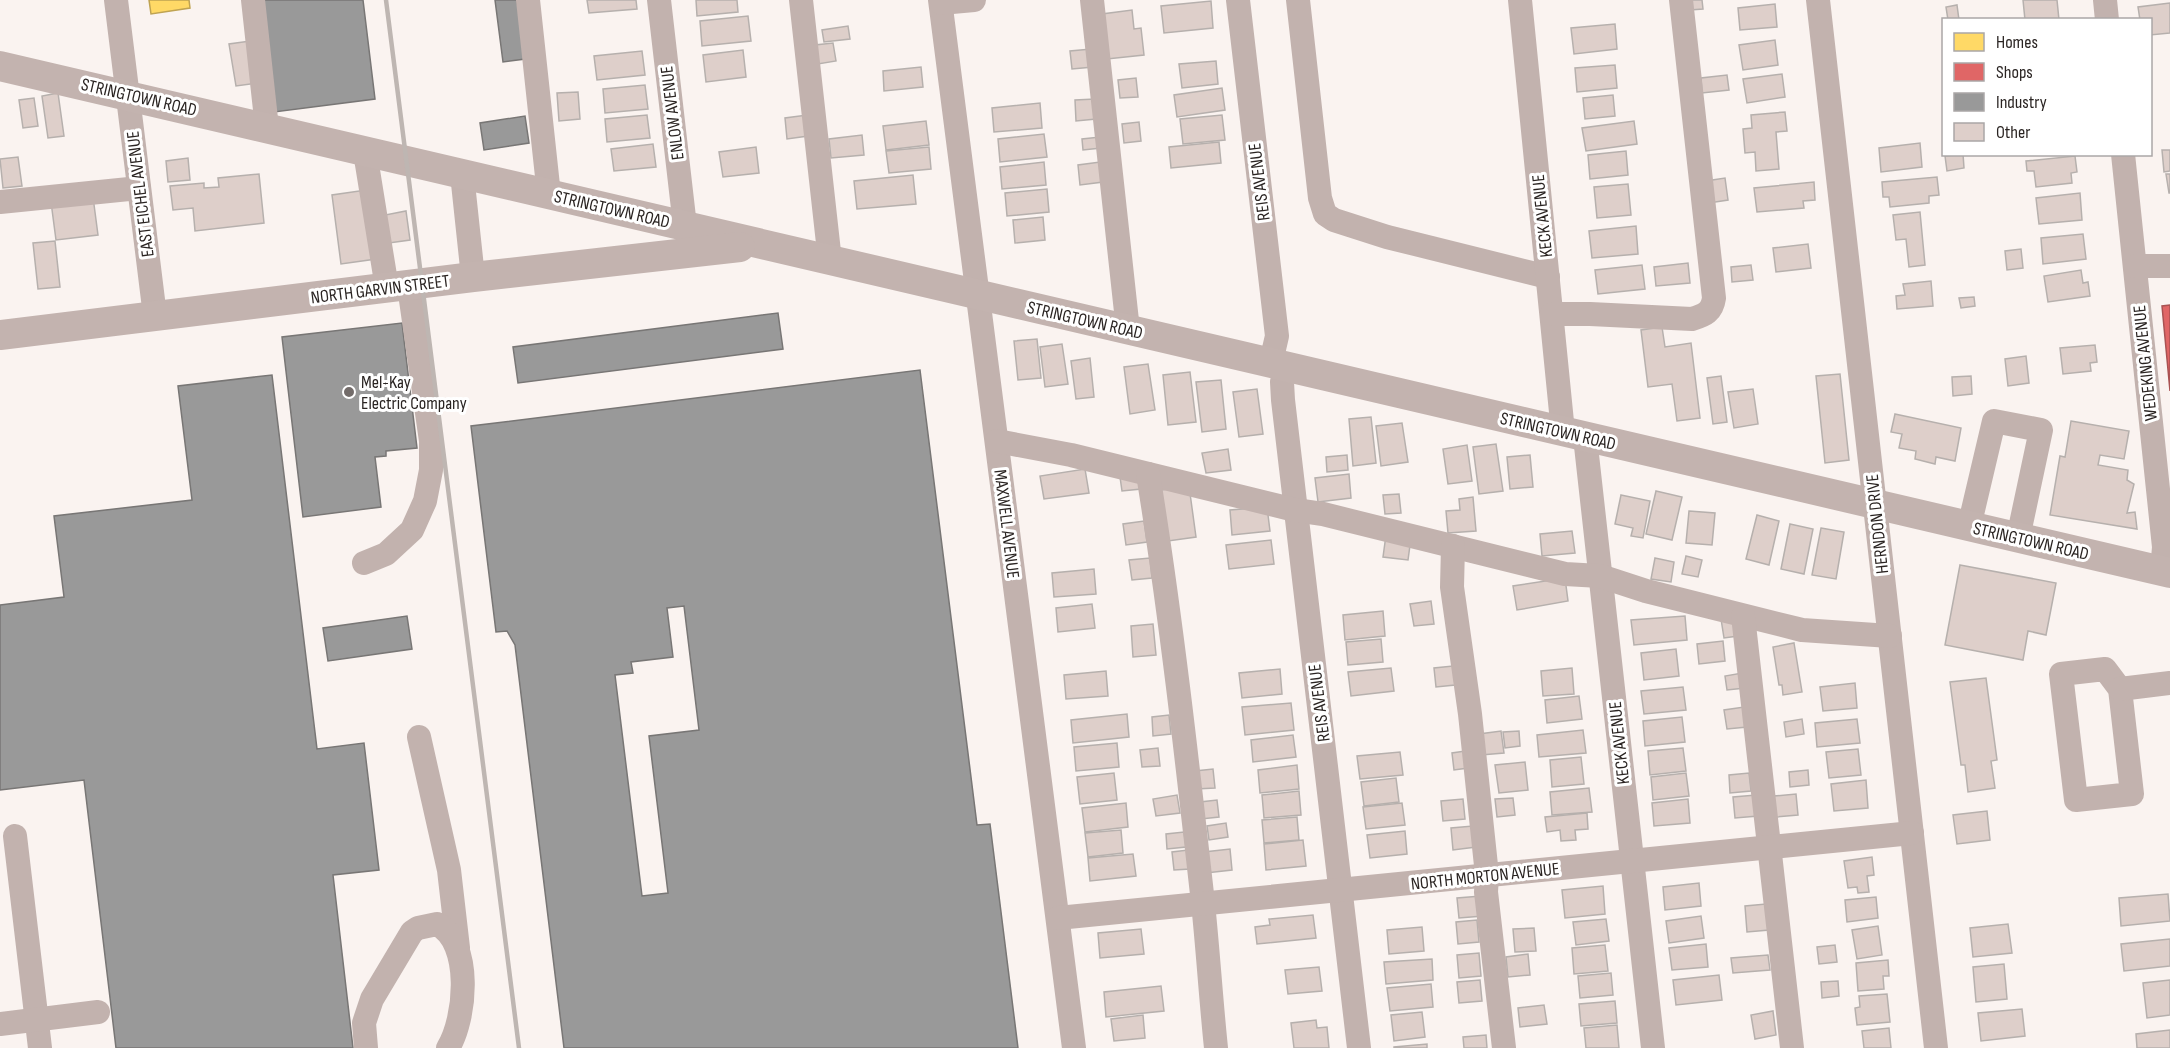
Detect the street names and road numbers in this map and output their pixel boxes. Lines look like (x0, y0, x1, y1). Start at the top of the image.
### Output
street label: ENLOW AVENUE (656, 65, 689, 161)
street label: STRINGTOWN ROAD (79, 74, 199, 121)
street label: EAST EICHEL AVENUE (122, 130, 159, 258)
street label: REIS AVENUE (1244, 142, 1275, 222)
street label: KECK AVENUE (1528, 173, 1557, 258)
street label: STRINGTOWN ROAD (552, 186, 672, 233)
street label: NORTH GARVIN STREET (310, 271, 451, 308)
street label: STRINGTOWN ROAD (1025, 297, 1145, 344)
street label: WEDEKING AVENUE (2129, 304, 2162, 422)
street label: STRINGTOWN ROAD (1498, 408, 1618, 455)
street label: MAXWELL AVENUE (989, 468, 1024, 580)
street label: HERNDON DRIVE (1862, 473, 1893, 575)
street label: STRINGTOWN ROAD (1971, 518, 2091, 565)
street label: REIS AVENUE (1304, 663, 1335, 743)
street label: KECK AVENUE (1605, 700, 1634, 785)
street label: NORTH MORTON AVENUE (1410, 858, 1560, 895)

